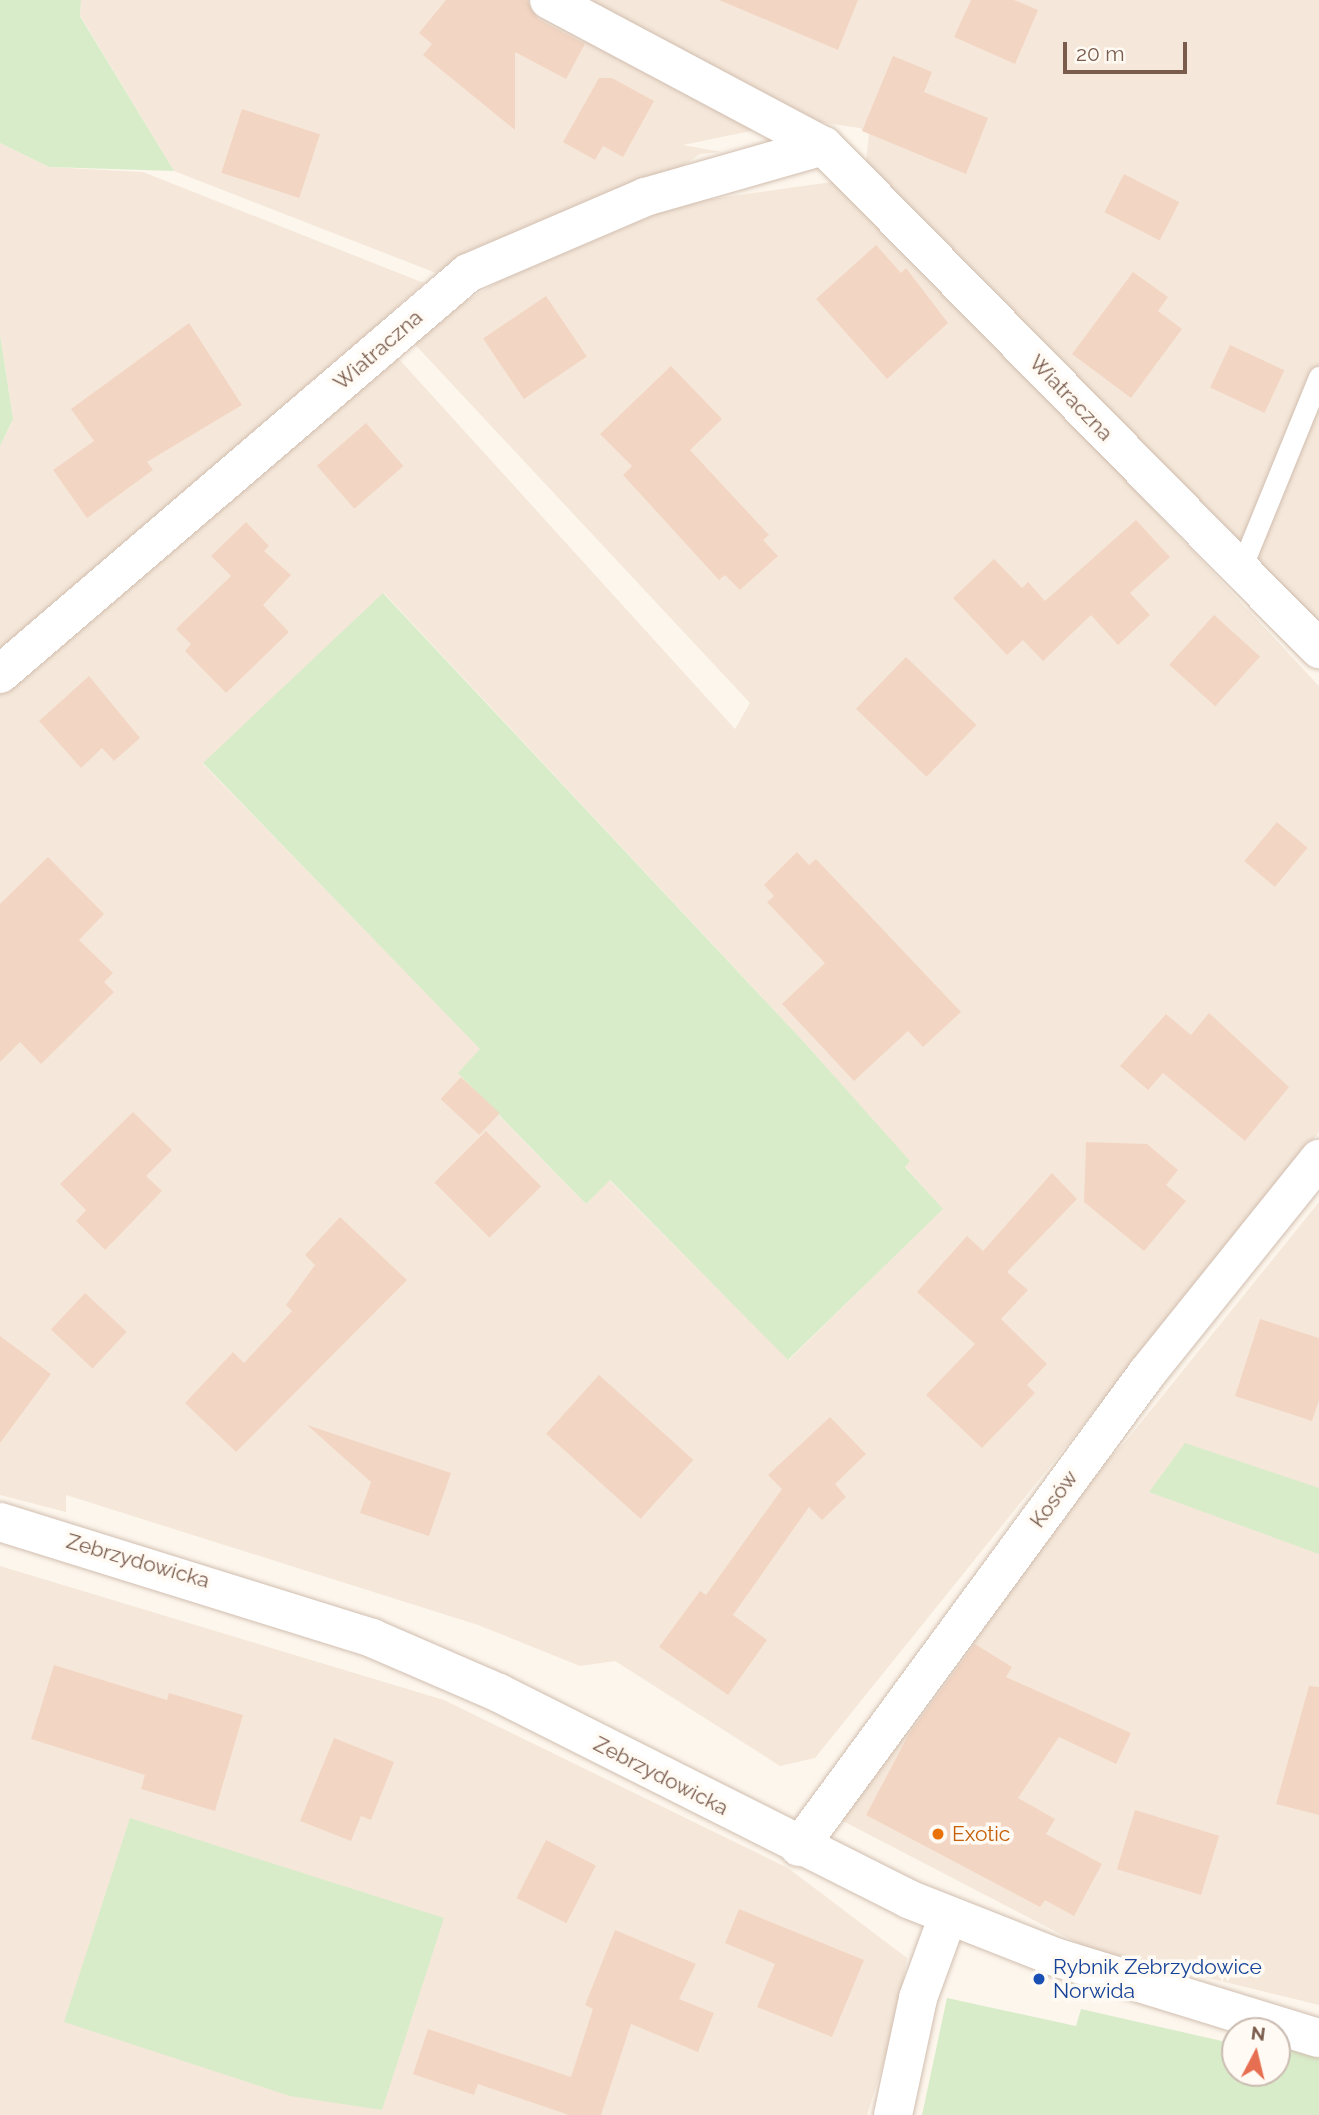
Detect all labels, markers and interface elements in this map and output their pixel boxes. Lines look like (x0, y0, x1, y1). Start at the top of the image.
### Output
scale bar (1067, 28, 1191, 72)
text: 20 m (1076, 41, 1124, 66)
street label: Wiatraczna (329, 305, 427, 395)
street label: Wiatraczna (1024, 350, 1118, 446)
street label: Kosów (1025, 1465, 1083, 1533)
street label: Zebrzydowicka (64, 1529, 212, 1593)
street label: Zebrzydowicka (589, 1731, 733, 1821)
place label: Exotic (952, 1821, 1010, 1847)
marker: Exotic (930, 1826, 946, 1842)
place label: Rybnik Zebrzydowice Norwida (1053, 1954, 1262, 2004)
marker: Rybnik Zebrzydowice Norwida (1031, 1971, 1047, 1987)
north arrow (1221, 2017, 1291, 2087)
text: N (1250, 2021, 1267, 2045)

